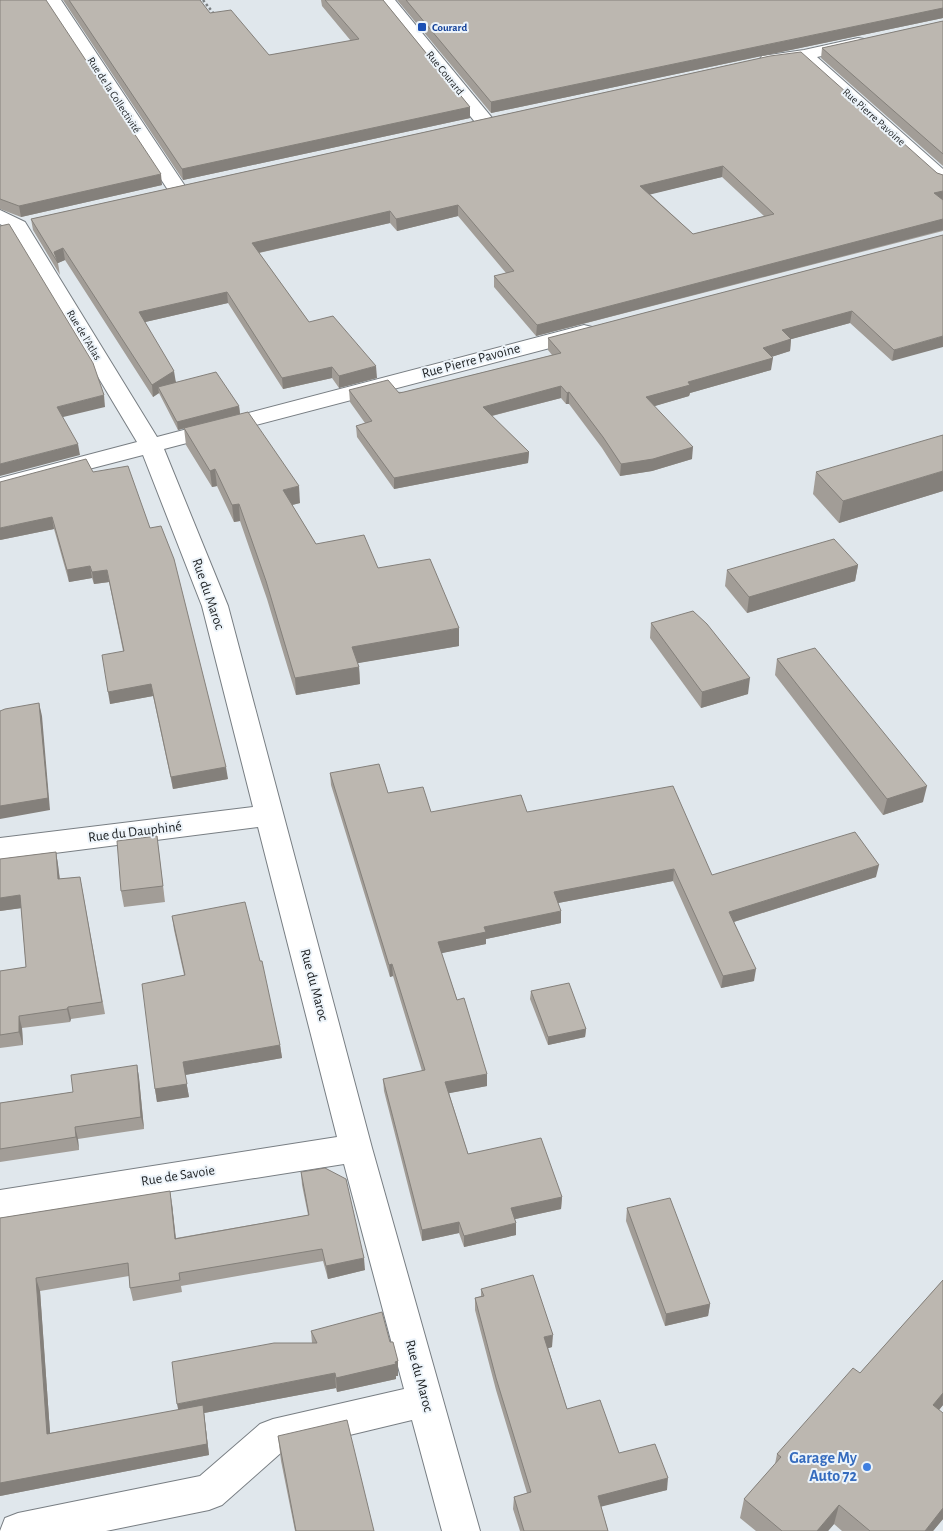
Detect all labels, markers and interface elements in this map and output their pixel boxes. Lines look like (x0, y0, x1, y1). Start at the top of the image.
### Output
marker: Courard (416, 21, 428, 33)
place label: Courard (432, 22, 467, 33)
street label: Rue Courard (424, 49, 466, 97)
street label: Rue de la Collectivité (85, 55, 143, 135)
street label: Rue Pierre Pavoine (841, 86, 907, 148)
street label: Rue de l'Atlas (65, 308, 103, 362)
street label: Rue Pierre Pavoine (420, 341, 522, 381)
street label: Rue du Maroc (189, 557, 227, 632)
street label: Rue du Dauphiné (87, 819, 183, 845)
street label: Rue du Maroc (298, 947, 331, 1023)
street label: Rue de Savoie (140, 1163, 216, 1189)
street label: Rue du Maroc (403, 1338, 436, 1414)
place label: Garage My Auto 72 (789, 1450, 858, 1484)
marker: Garage My Auto 72 (861, 1461, 873, 1473)

